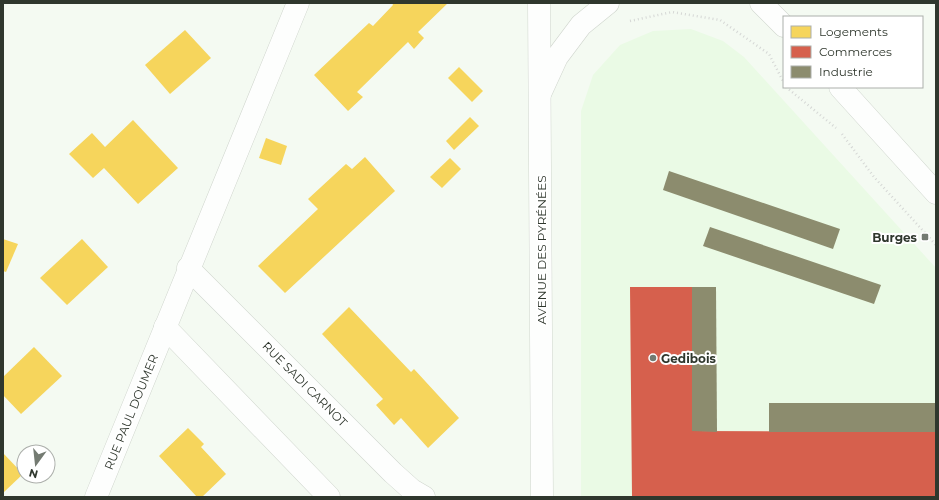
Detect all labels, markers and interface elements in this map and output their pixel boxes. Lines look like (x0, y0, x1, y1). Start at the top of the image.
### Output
legend (783, 16, 923, 88)
text: Logements (819, 24, 888, 39)
text: Commerces (819, 44, 892, 59)
text: Industrie (819, 64, 873, 79)
street label: AVENUE DES PYRÉNÉES (534, 175, 549, 325)
place label: Burges (872, 230, 918, 245)
marker: Burges (920, 232, 930, 242)
street label: RUE SADI CARNOT (259, 338, 351, 430)
place label: Gedibois (661, 351, 716, 366)
street label: RUE PAUL DOUMER (101, 352, 161, 472)
marker: Gedibois (648, 353, 658, 363)
north arrow (16, 444, 56, 484)
text: N (27, 466, 40, 482)

